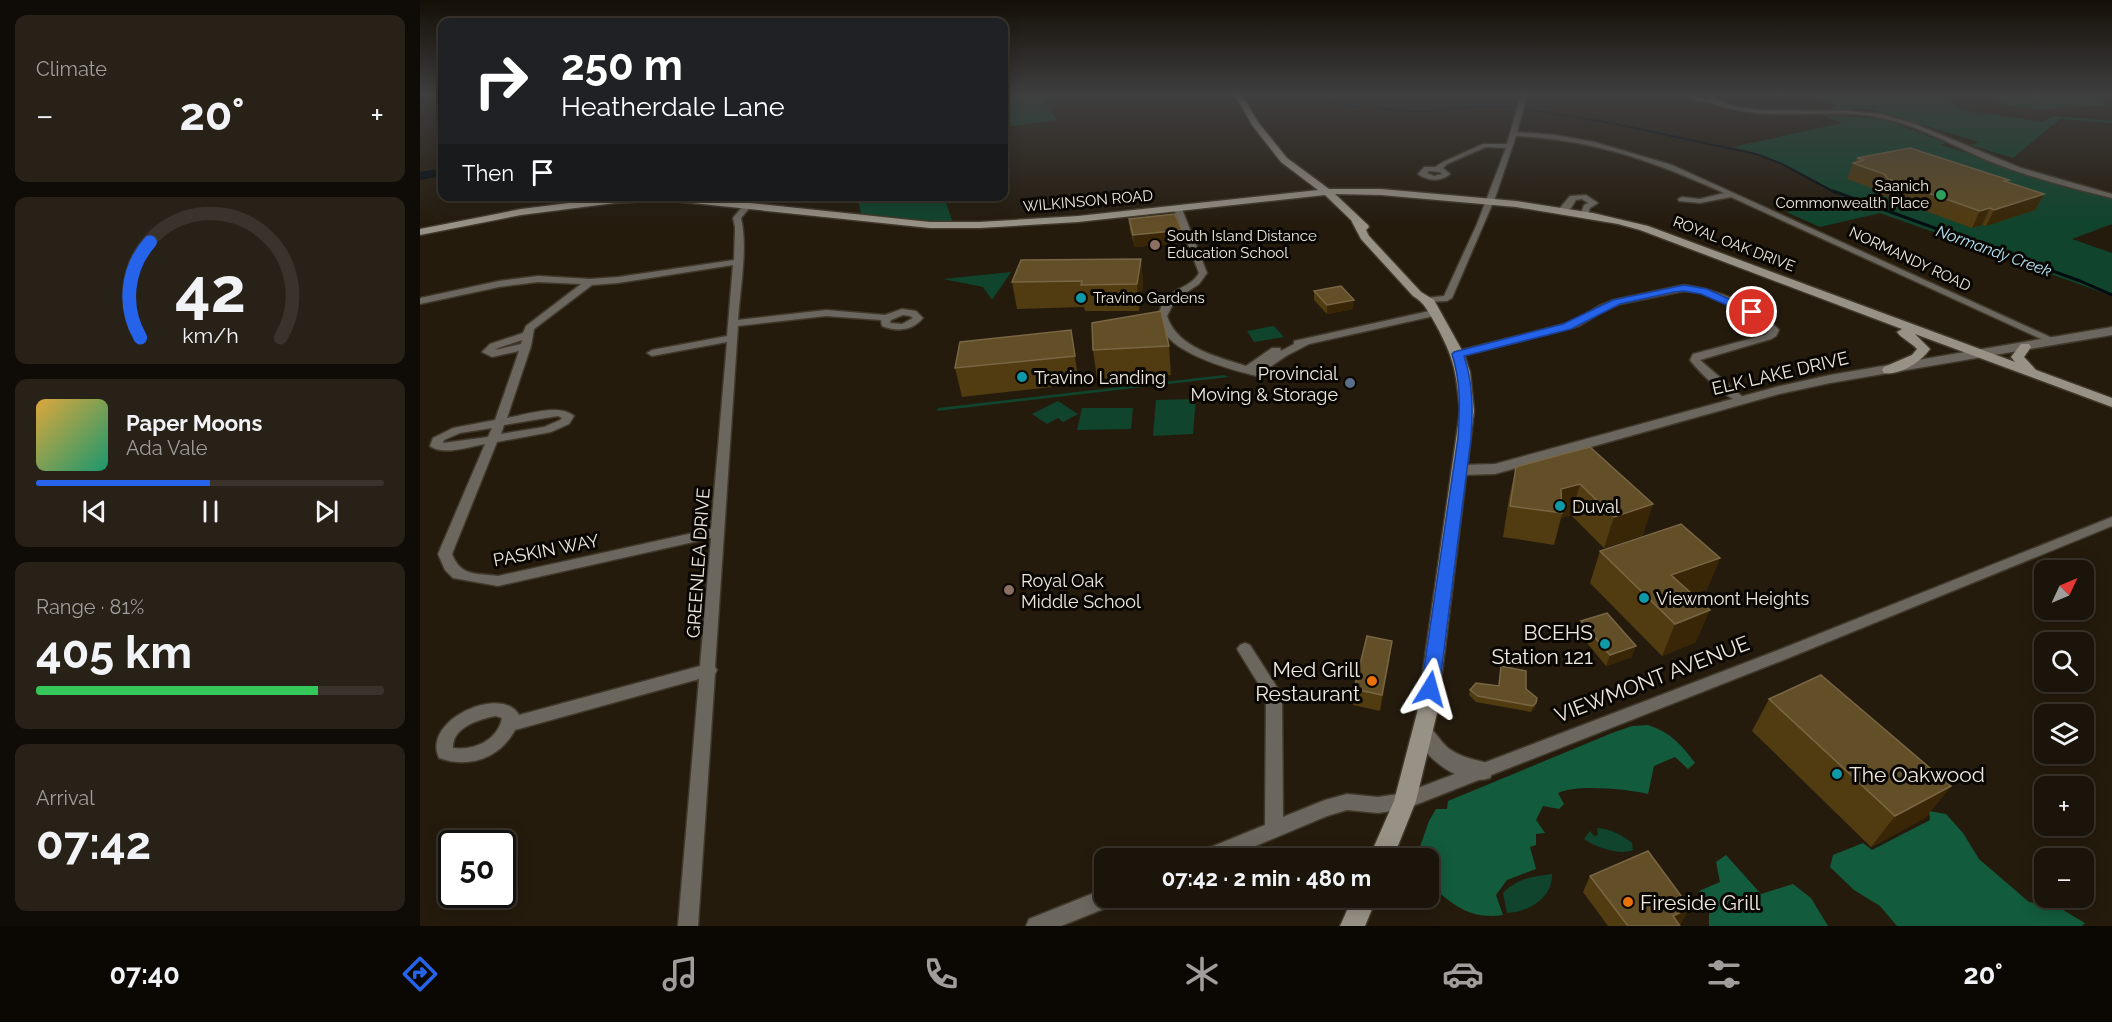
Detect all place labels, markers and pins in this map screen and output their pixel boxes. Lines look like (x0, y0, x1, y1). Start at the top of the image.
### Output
place label: Saanich Commonwealth Place (1776, 177, 1929, 212)
marker: Saanich Commonwealth Place (1934, 188, 1948, 202)
place label: South Island Distance Education School (1167, 227, 1317, 262)
marker: South Island Distance Education School (1148, 238, 1162, 252)
pin (1726, 286, 1777, 337)
place label: Travino Gardens (1093, 289, 1205, 307)
marker: Travino Gardens (1074, 291, 1088, 305)
place label: Provincial Moving & Storage (1191, 363, 1338, 405)
place label: Travino Landing (1034, 367, 1166, 388)
marker: Travino Landing (1015, 370, 1029, 384)
marker: Provincial Moving & Storage (1343, 376, 1357, 390)
place label: Duval (1572, 496, 1620, 517)
marker: Duval (1553, 499, 1567, 513)
place label: Royal Oak Middle School (1021, 570, 1141, 612)
marker: Royal Oak Middle School (1002, 583, 1016, 597)
place label: Viewmont Heights (1656, 588, 1810, 609)
marker: Viewmont Heights (1637, 591, 1651, 605)
place label: BCEHS Station 121 (1491, 620, 1593, 669)
marker: BCEHS Station 121 (1598, 637, 1612, 651)
place label: Med Grill Restaurant (1255, 657, 1360, 706)
marker: Med Grill Restaurant (1365, 674, 1379, 688)
place label: The Oakwood (1849, 762, 1985, 787)
marker: The Oakwood (1830, 767, 1844, 781)
place label: Fireside Grill (1640, 890, 1760, 915)
marker: Fireside Grill (1621, 895, 1635, 909)

